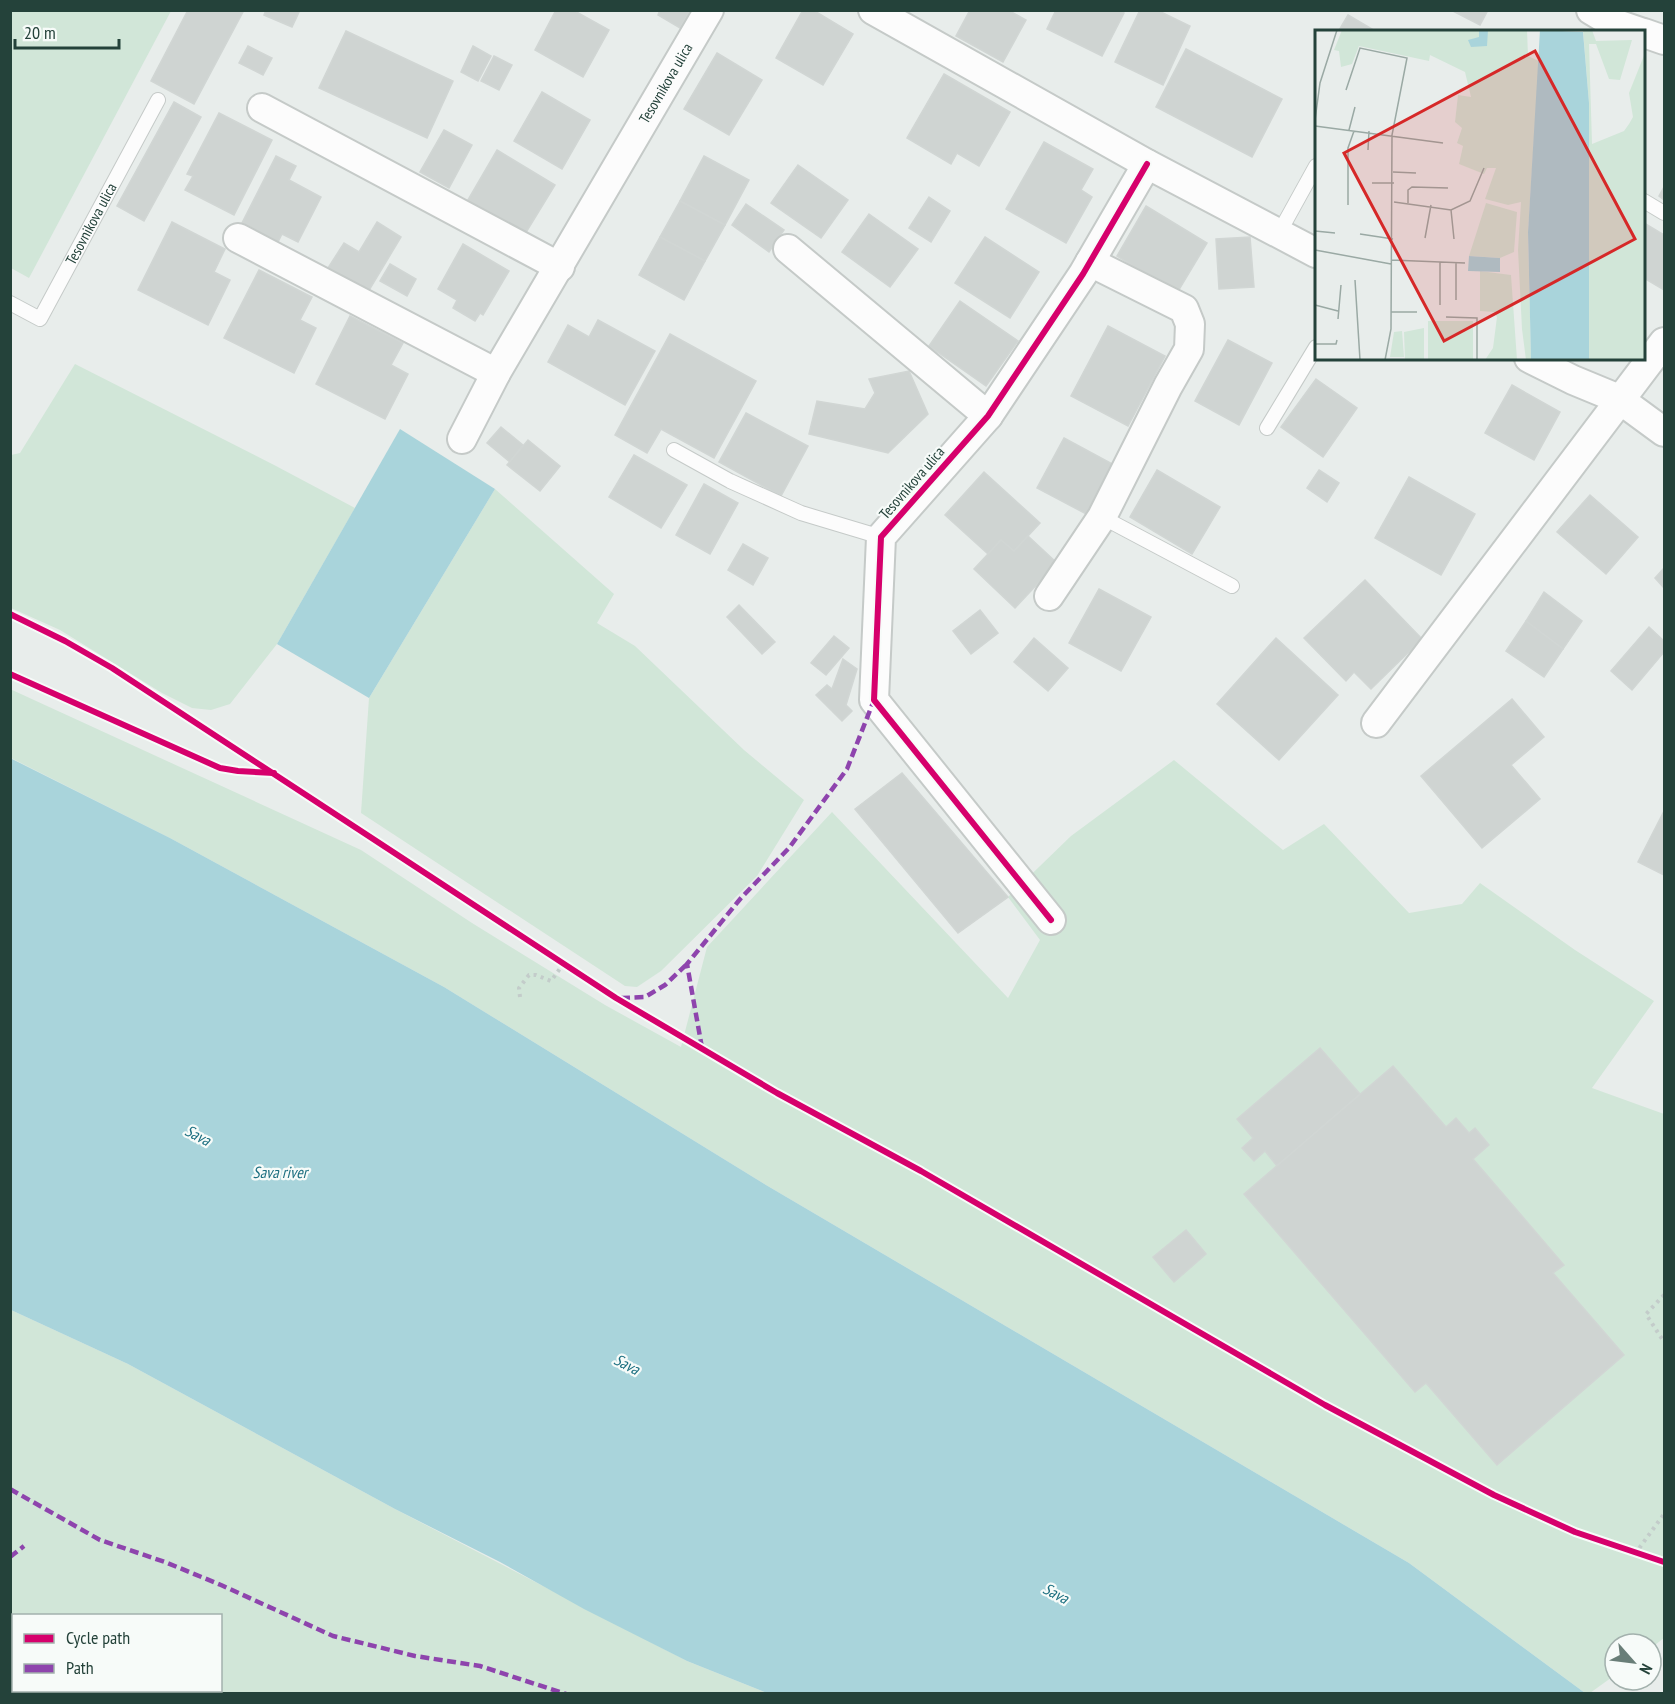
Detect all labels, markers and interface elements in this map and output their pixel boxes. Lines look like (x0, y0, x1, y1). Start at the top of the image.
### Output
scale bar (15, 12, 118, 50)
text: 20 m (24, 21, 56, 44)
inset map (1315, 30, 1645, 360)
street label: Tesovnikova ulica (634, 39, 697, 127)
street label: Tesovnikova ulica (61, 179, 121, 268)
street label: Tesovnikova ulica (875, 442, 948, 523)
water label: Sava (182, 1120, 216, 1151)
water label: Sava river (253, 1162, 310, 1182)
water label: Sava (611, 1349, 645, 1380)
water label: Sava (1040, 1578, 1074, 1609)
legend (12, 1614, 222, 1692)
text: Cycle path (66, 1626, 130, 1649)
north arrow (1603, 1632, 1663, 1692)
text: Path (66, 1656, 94, 1679)
text: N (1635, 1661, 1657, 1678)

